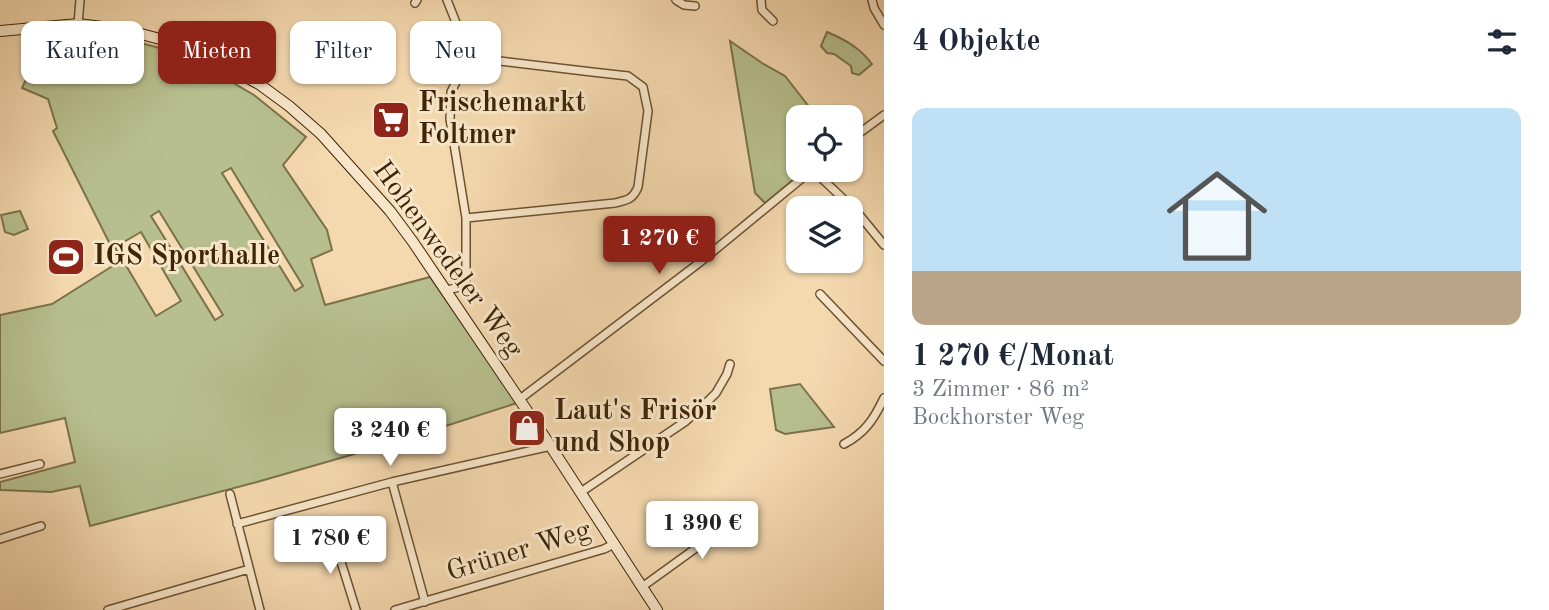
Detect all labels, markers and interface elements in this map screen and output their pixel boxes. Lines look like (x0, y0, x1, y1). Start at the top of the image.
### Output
chip: Kaufen (21, 21, 144, 84)
chip: Mieten (158, 21, 276, 84)
chip: Filter (290, 21, 396, 84)
chip: Neu (410, 21, 501, 84)
icon: filters (1483, 23, 1521, 61)
text: 4 Objekte (912, 27, 1041, 57)
place label: Frischemarkt Foltmer (418, 90, 586, 150)
supermarket icon: Frischemarkt Foltmer (370, 99, 412, 141)
map controls (786, 105, 863, 273)
button: locate (786, 105, 863, 182)
icon: home (1154, 153, 1280, 279)
street label: Hohenwedeler Weg (367, 157, 527, 363)
button: layers (786, 196, 863, 273)
pin: 1 270 € (594, 216, 724, 276)
text: 1 270 € (619, 227, 699, 250)
sports icon: IGS Sporthalle (45, 236, 87, 278)
place label: IGS Sporthalle (93, 243, 280, 271)
text: 1 270 €/Monat (912, 342, 1114, 372)
text: 3 Zimmer · 86 m² (912, 378, 1089, 401)
place label: Laut's Frisör und Shop (554, 398, 717, 458)
text: Bockhorster Weg (912, 406, 1084, 429)
shop icon: Laut's Frisör und Shop (506, 407, 548, 449)
pin: 3 240 € (325, 408, 455, 468)
text: 3 240 € (350, 419, 430, 442)
pin: 1 390 € (637, 502, 767, 561)
text: 1 390 € (662, 512, 742, 535)
pin: 1 780 € (265, 516, 395, 576)
street label: Grüner Weg (444, 517, 594, 587)
text: 1 780 € (290, 527, 370, 550)

